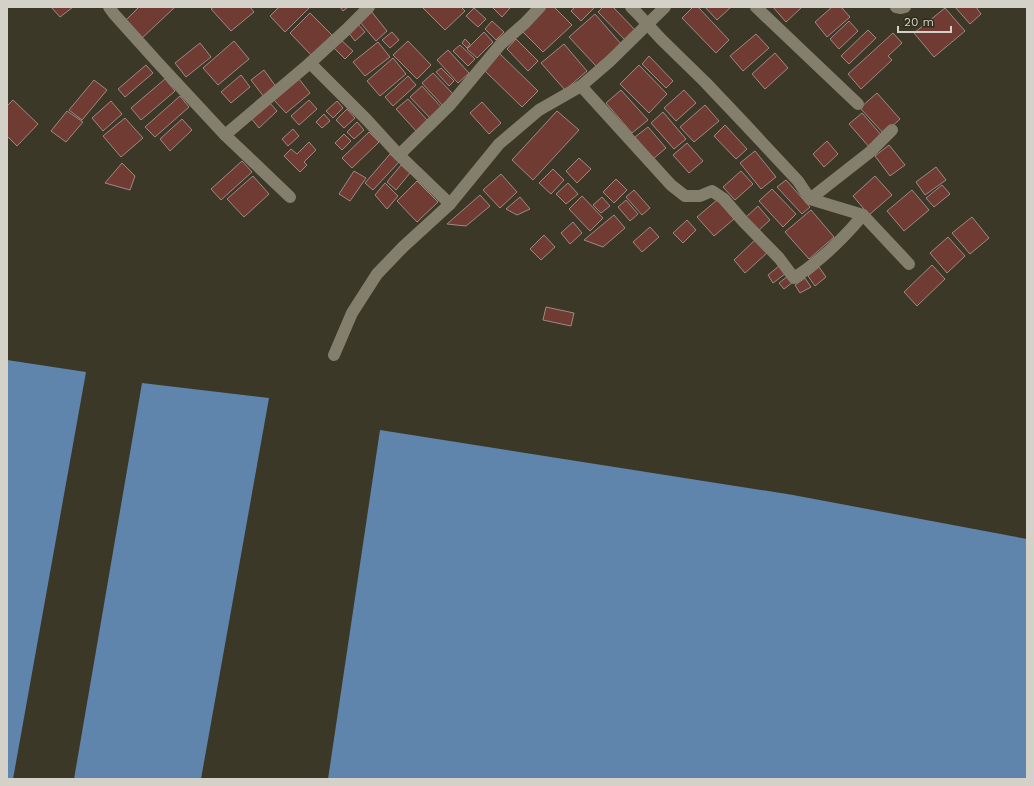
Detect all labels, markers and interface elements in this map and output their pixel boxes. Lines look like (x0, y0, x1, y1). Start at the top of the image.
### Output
scale bar (898, 8, 951, 34)
text: 20 m (904, 15, 934, 29)

